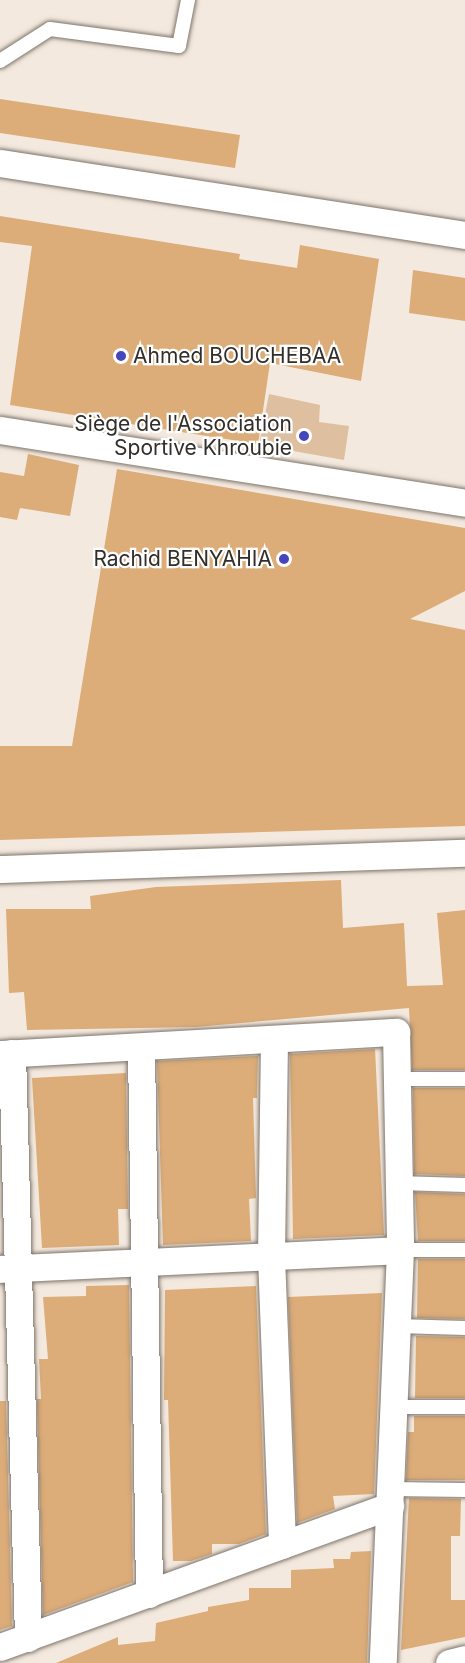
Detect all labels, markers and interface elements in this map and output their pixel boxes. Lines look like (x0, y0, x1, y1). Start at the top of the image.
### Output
place label: Ahmed BOUCHEBAA (133, 343, 341, 369)
marker: Ahmed BOUCHEBAA (114, 349, 128, 363)
place label: Siège de l'Association Sportive Khroubie (74, 411, 292, 461)
marker: Siège de l'Association Sportive Khroubie (297, 429, 311, 443)
place label: Rachid BENYAHIA (93, 546, 272, 572)
marker: Rachid BENYAHIA (277, 552, 291, 566)

